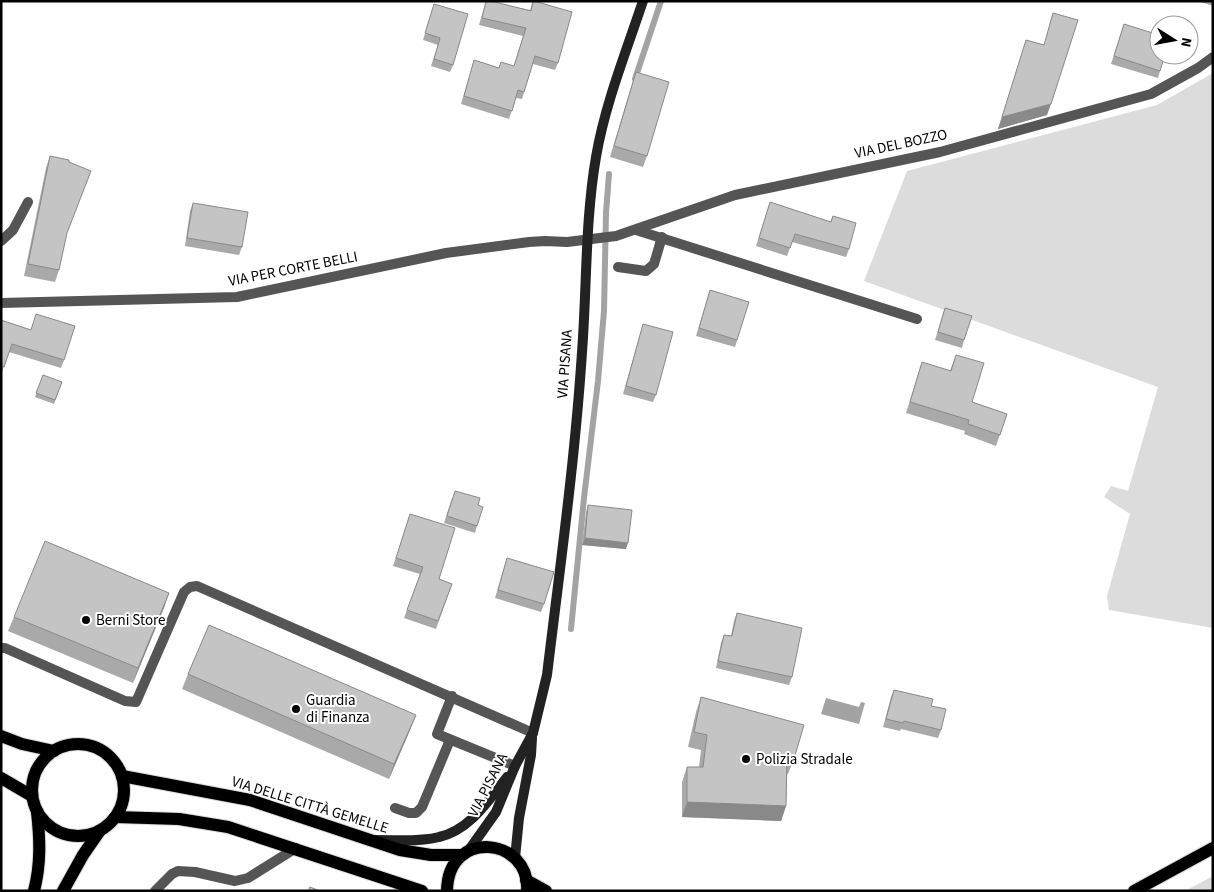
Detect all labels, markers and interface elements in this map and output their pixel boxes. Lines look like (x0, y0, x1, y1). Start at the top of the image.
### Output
north arrow (1149, 15, 1199, 65)
text: N (1175, 36, 1196, 49)
street label: VIA DEL BOZZO (853, 124, 949, 164)
street label: VIA PER CORTE BELLI (227, 246, 359, 292)
street label: VIA PISANA (552, 328, 578, 399)
place label: Berni Store (96, 610, 166, 631)
marker: Berni Store (80, 614, 92, 626)
place label: Guardia di Finanza (306, 690, 370, 728)
marker: Guardia di Finanza (290, 703, 302, 715)
street label: VIA PISANA (463, 749, 513, 821)
place label: Polizia Stradale (756, 749, 853, 770)
marker: Polizia Stradale (740, 753, 752, 765)
street label: VIA DELLE CITTÀ GEMELLE (229, 771, 391, 839)

